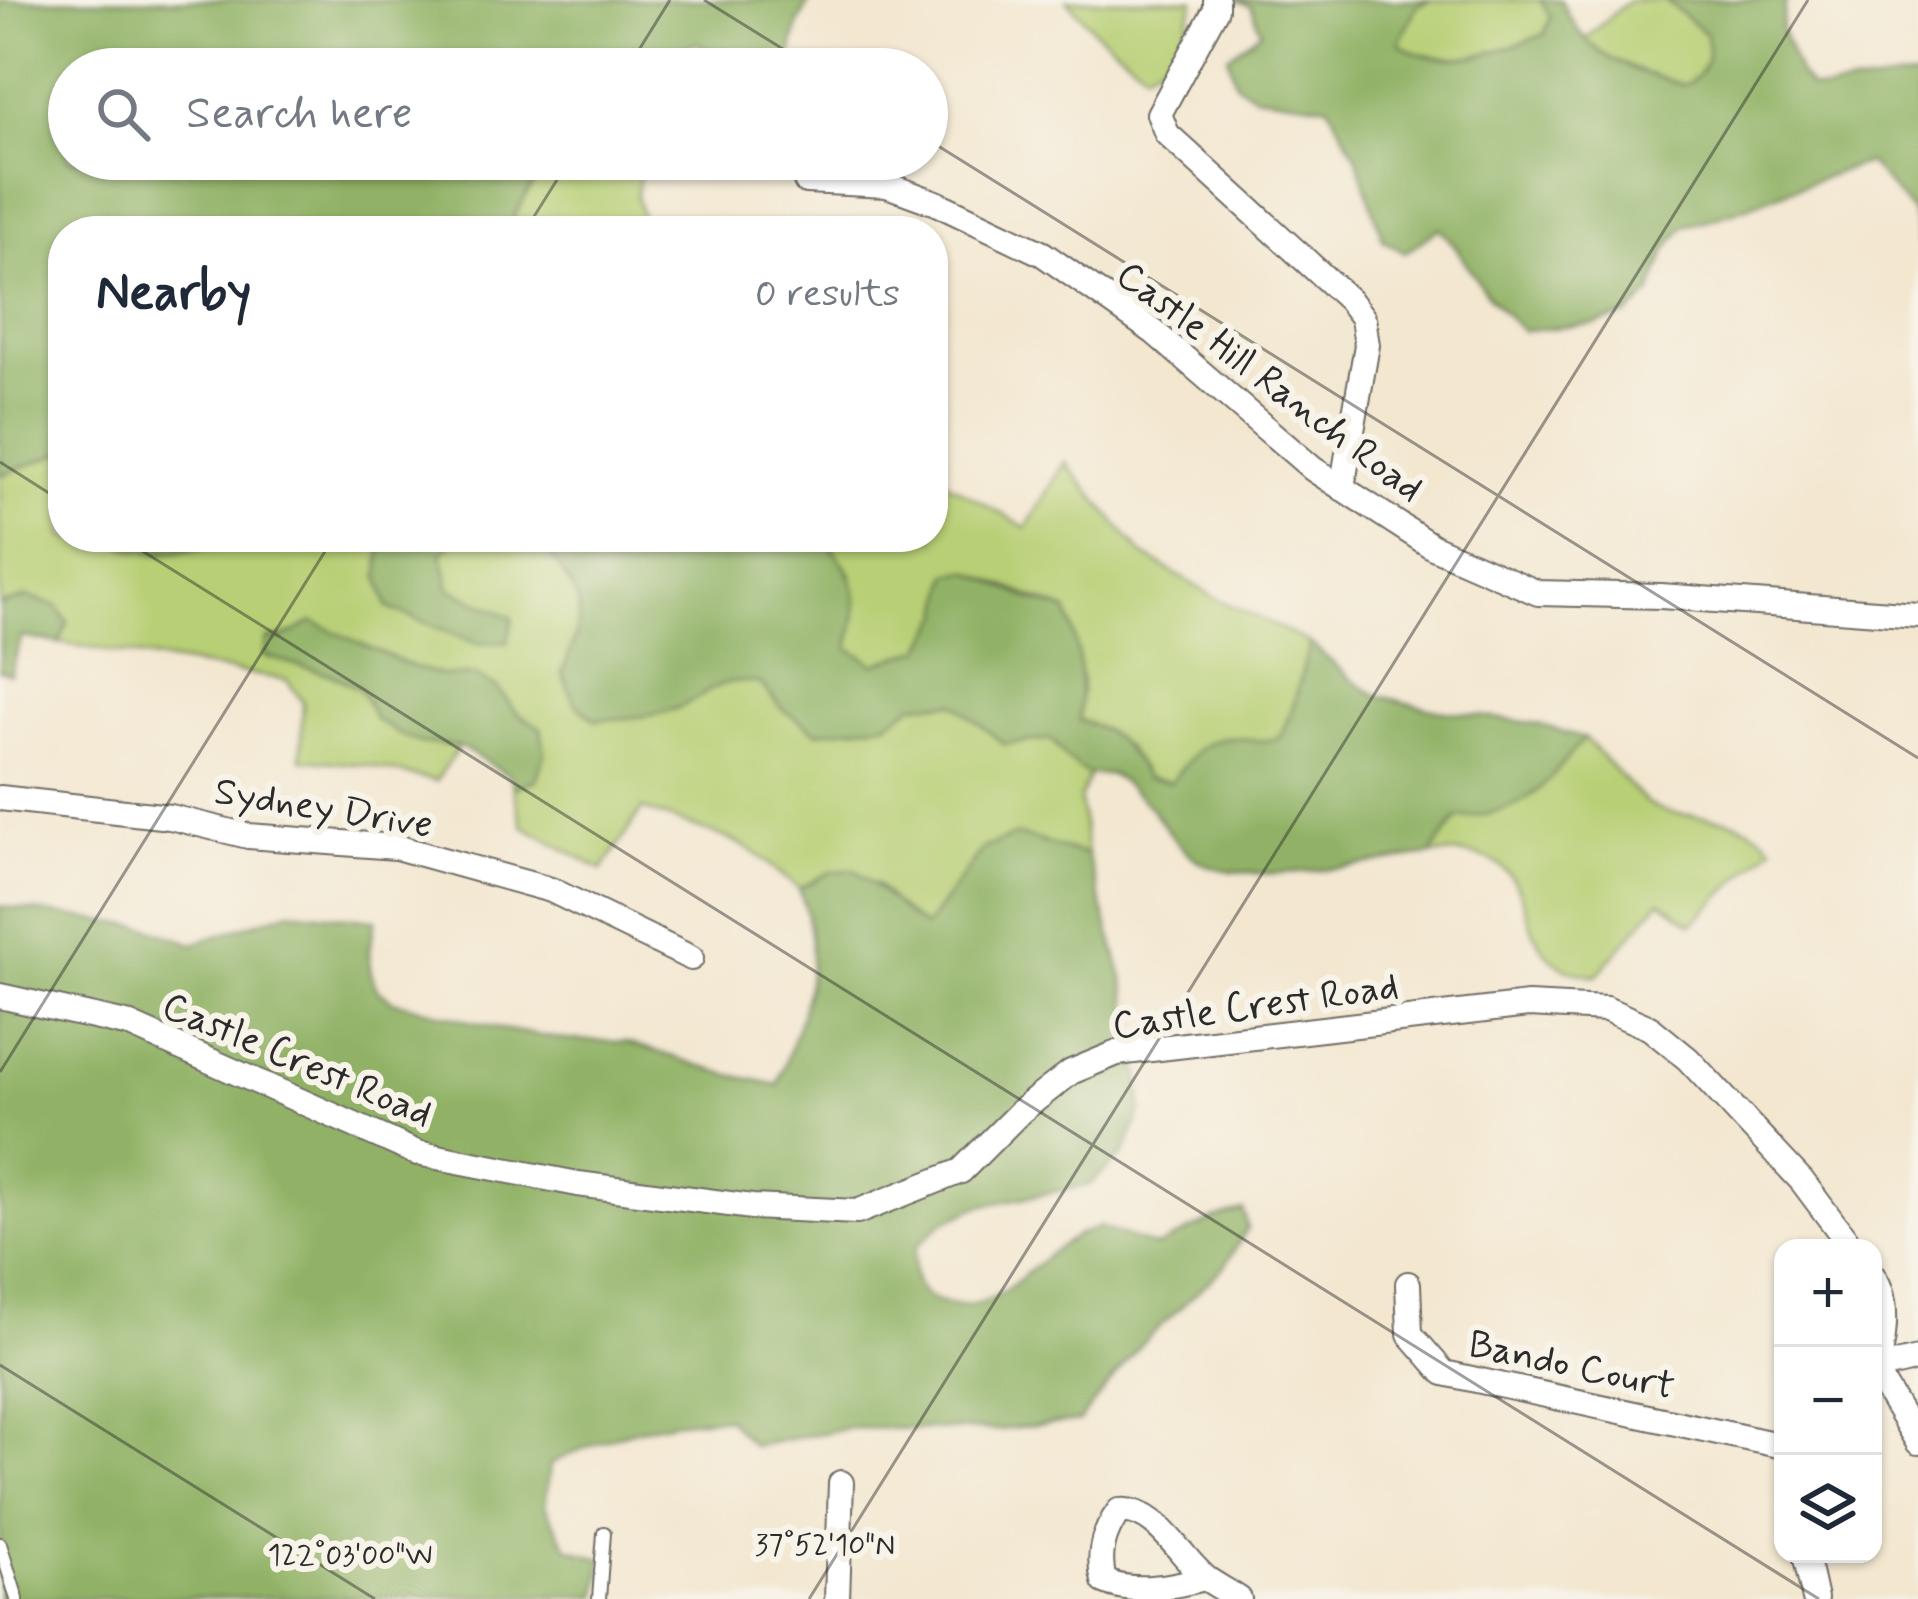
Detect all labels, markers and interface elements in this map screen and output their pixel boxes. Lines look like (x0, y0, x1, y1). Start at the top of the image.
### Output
search box (48, 48, 948, 180)
icon: search (90, 81, 156, 147)
text: Search here (186, 85, 413, 144)
street label: Castle Hill Ranch Road (1105, 250, 1433, 515)
text: Nearby (96, 261, 251, 327)
text: 0 results (755, 269, 900, 320)
street label: Sydney Drive (211, 767, 436, 852)
street label: Castle Crest Road (1109, 962, 1402, 1053)
street label: Castle Crest Road (154, 981, 439, 1141)
map controls (1774, 1239, 1882, 1563)
button: + (1774, 1239, 1882, 1347)
street label: Bando Court (1464, 1320, 1679, 1413)
button: − (1774, 1347, 1882, 1455)
button: layers (1774, 1455, 1882, 1563)
text: 37°52'10"N (755, 1526, 895, 1565)
text: 122°03'00"W (267, 1536, 433, 1575)

